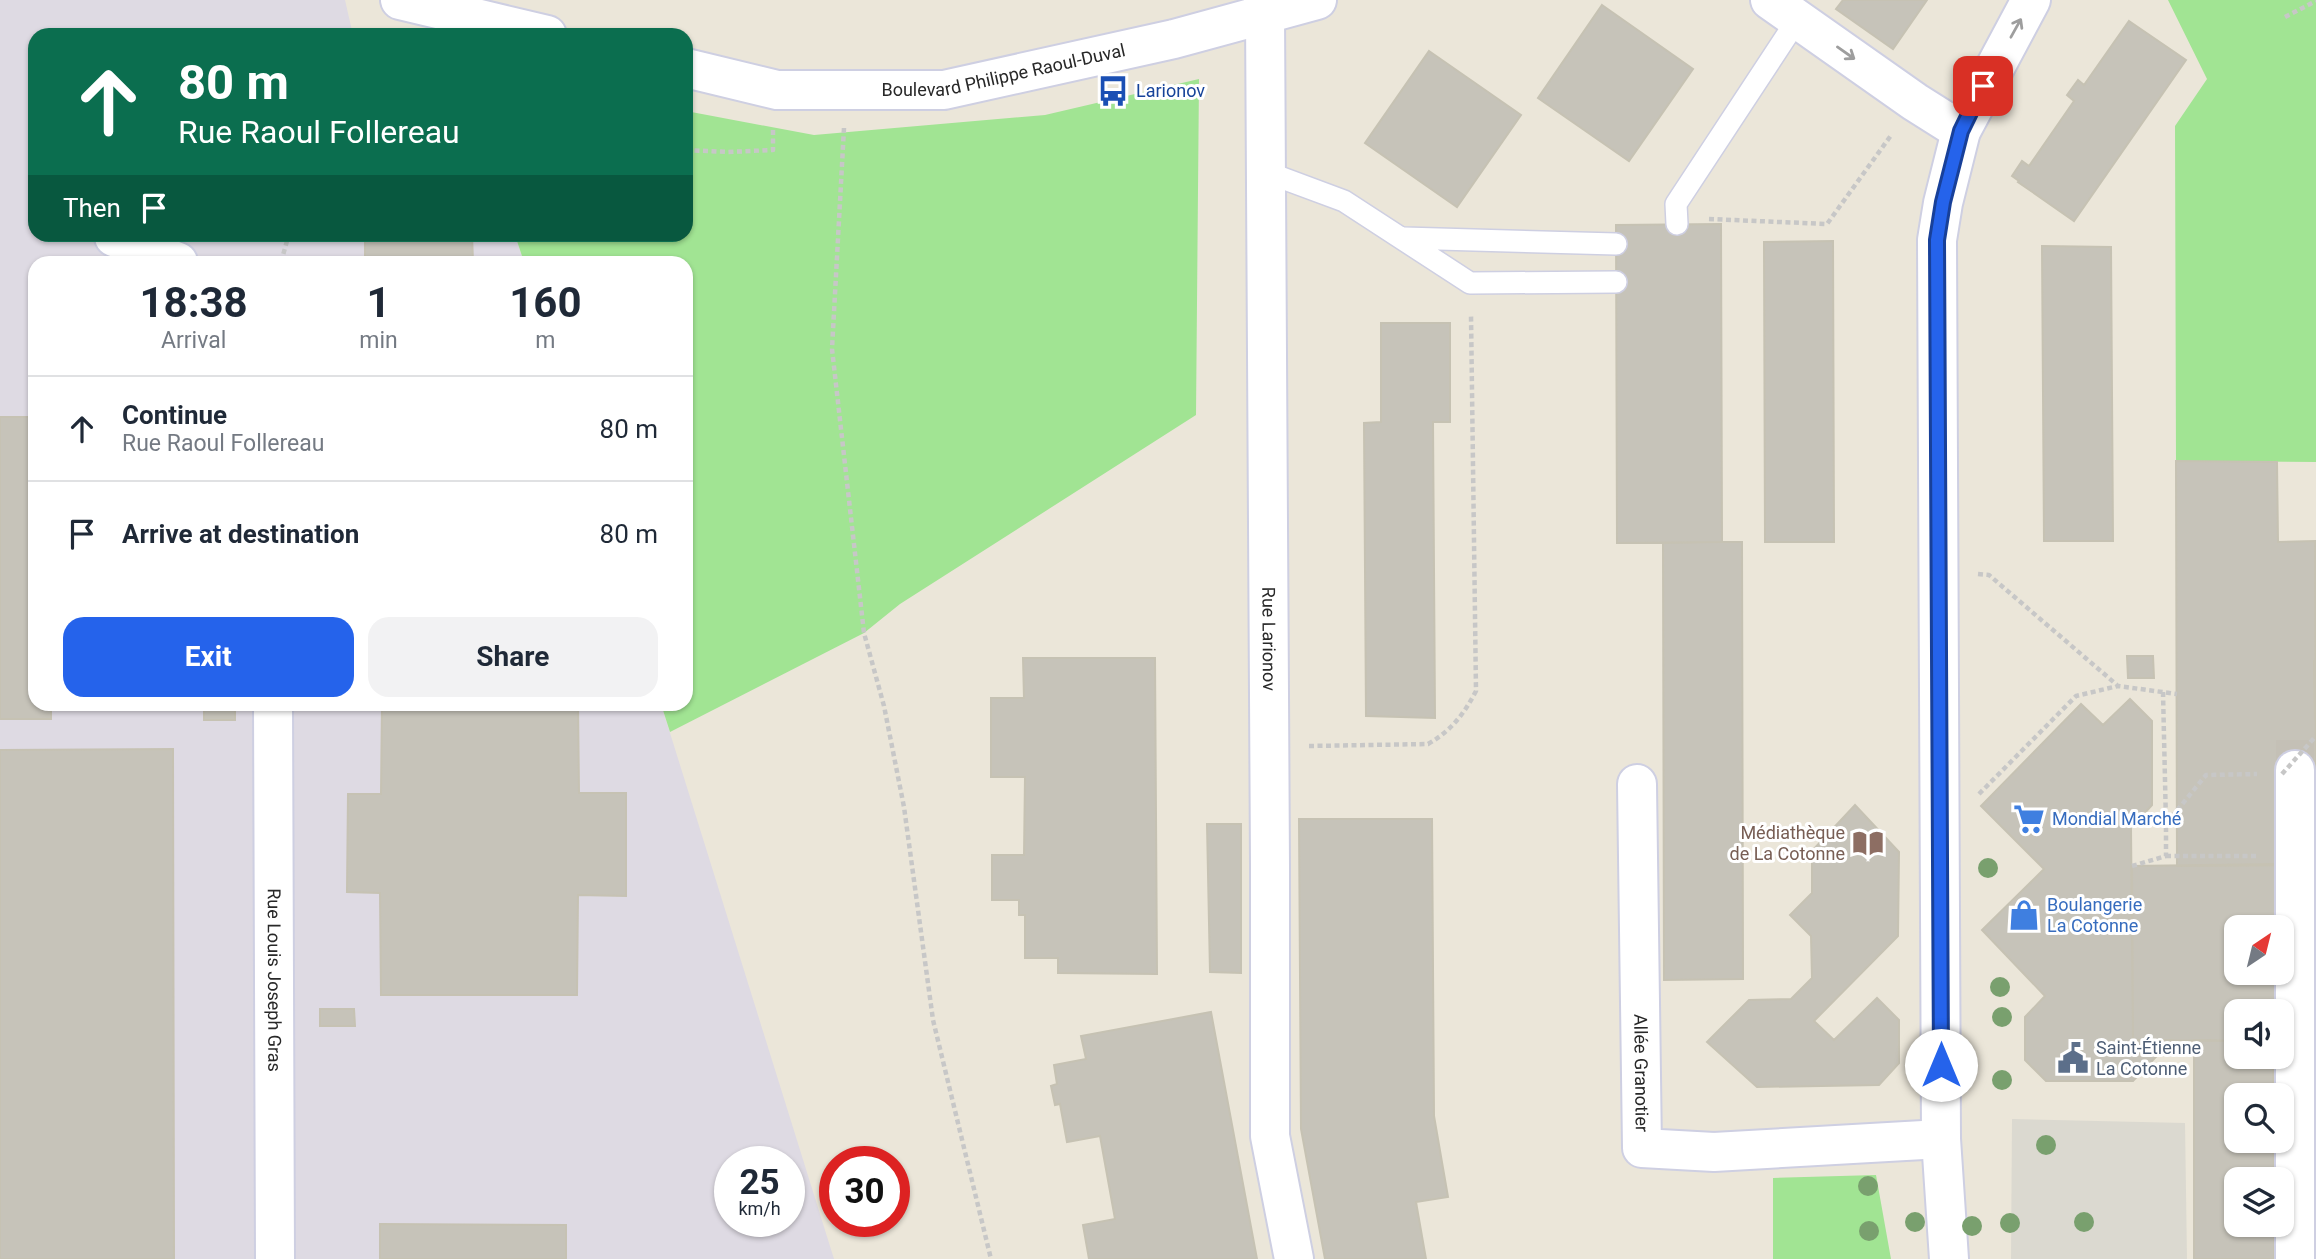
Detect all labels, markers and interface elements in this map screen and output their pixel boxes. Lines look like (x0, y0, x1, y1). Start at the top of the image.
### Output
one-way arrow (2009, 18, 2023, 38)
street label: Boulevard Philippe Raoul-Duval (881, 39, 1127, 100)
one-way arrow (1836, 46, 1855, 60)
text: 80 m (178, 54, 289, 111)
icon: ahead (63, 56, 154, 147)
pin (1953, 56, 2013, 116)
icon: arrive (1964, 67, 2002, 105)
bus stop icon: Larionov (1096, 74, 1130, 108)
place label: Larionov (1136, 80, 1205, 101)
text: Rue Raoul Follereau (178, 113, 460, 151)
icon: arrive (135, 189, 173, 227)
text: Then (63, 193, 121, 223)
text: 18:38 (140, 278, 248, 327)
text: 1 (366, 278, 391, 327)
text: 160 (509, 278, 582, 327)
text: Arrival (161, 327, 226, 354)
text: min (359, 327, 398, 354)
text: m (535, 327, 555, 354)
text: Continue (122, 400, 227, 430)
icon: ahead (63, 410, 101, 448)
text: 80 m (600, 414, 658, 444)
text: Rue Raoul Follereau (122, 430, 324, 457)
icon: arrive (63, 515, 101, 553)
text: Arrive at destination (122, 519, 359, 549)
text: 80 m (600, 519, 658, 549)
street label: Rue Larionov (1258, 587, 1280, 691)
button: Exit (63, 617, 354, 697)
button: Share (368, 617, 658, 697)
supermarket icon: Mondial Marché (2012, 802, 2046, 836)
place label: Mondial Marché (2052, 808, 2181, 829)
place label: Médiathèque de La Cotonne (1730, 822, 1845, 864)
library icon: Médiathèque de La Cotonne (1851, 826, 1885, 860)
street label: Rue Louis Joseph Gras (264, 888, 285, 1072)
place label: Boulangerie La Cotonne (2047, 894, 2142, 936)
shop icon: Boulangerie La Cotonne (2007, 898, 2041, 932)
north arrow (2224, 915, 2294, 985)
map controls (2224, 915, 2294, 1237)
button: sound (2224, 999, 2294, 1069)
street label: Allée Granotier (1630, 1014, 1653, 1132)
position arrow (1904, 1028, 1978, 1102)
place label: Saint-Étienne La Cotonne (2096, 1037, 2201, 1079)
public building icon: Saint-Étienne La Cotonne (2056, 1041, 2090, 1075)
button: search (2224, 1083, 2294, 1153)
speed limit sign: 30 (819, 1146, 910, 1237)
text: 25 (739, 1162, 780, 1203)
button: layers (2224, 1167, 2294, 1237)
text: km/h (738, 1198, 781, 1219)

